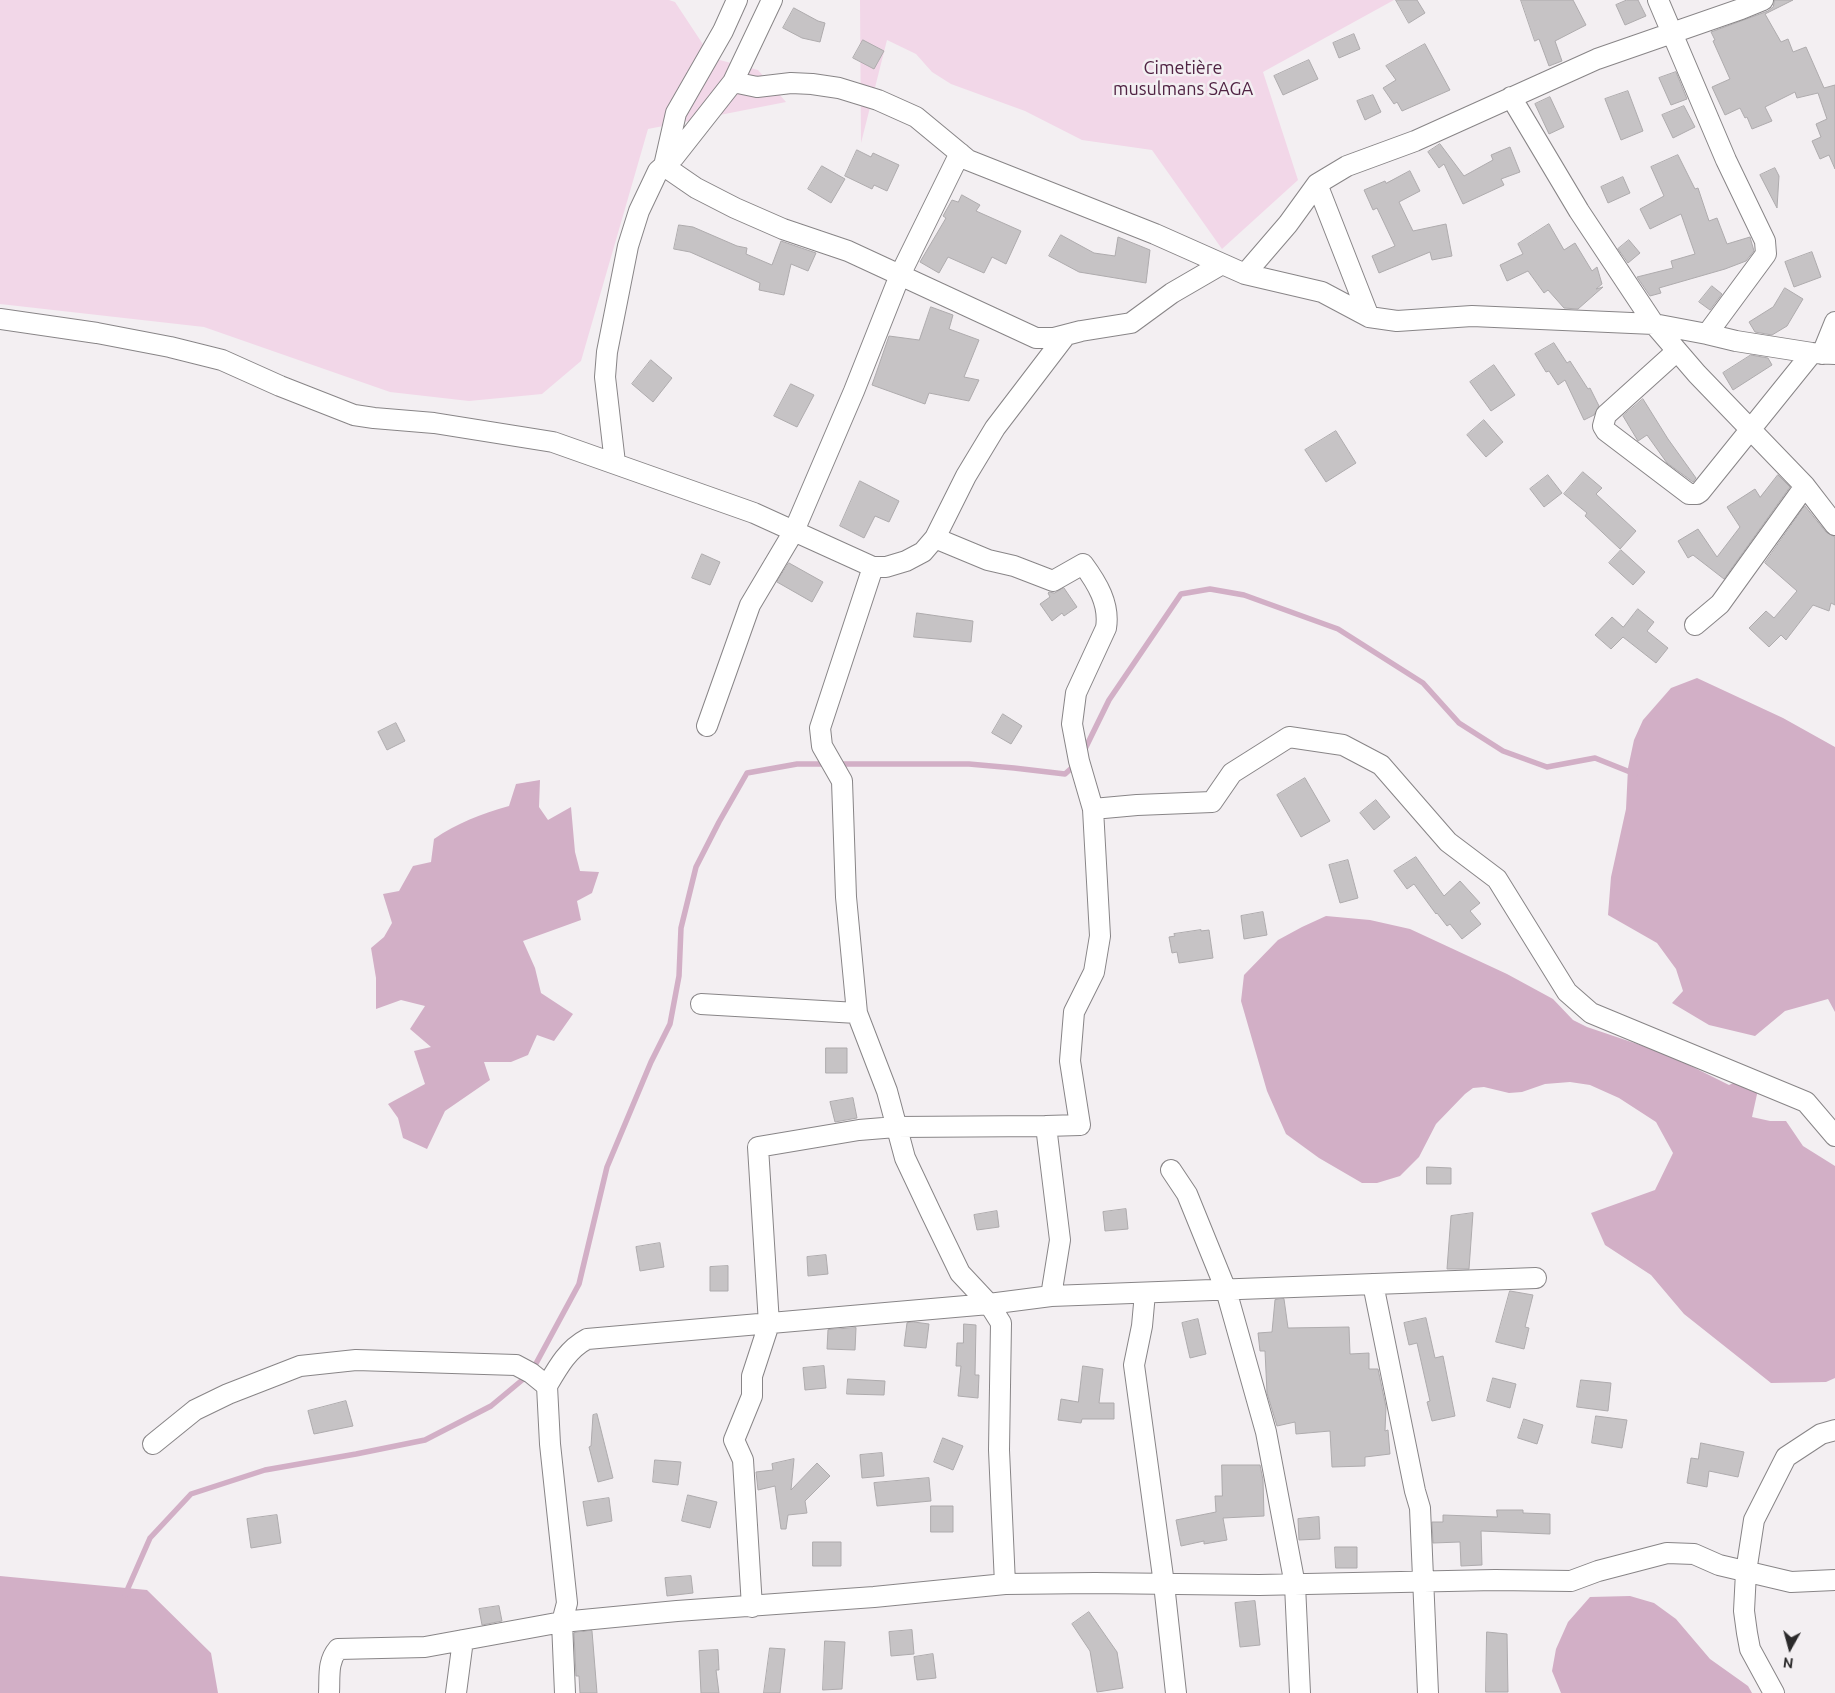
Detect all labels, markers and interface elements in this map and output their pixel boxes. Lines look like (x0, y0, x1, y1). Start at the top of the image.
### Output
park label: Cimetière musulmans SAGA (1113, 57, 1253, 100)
north arrow (1765, 1623, 1815, 1673)
text: N (1782, 1654, 1794, 1671)

